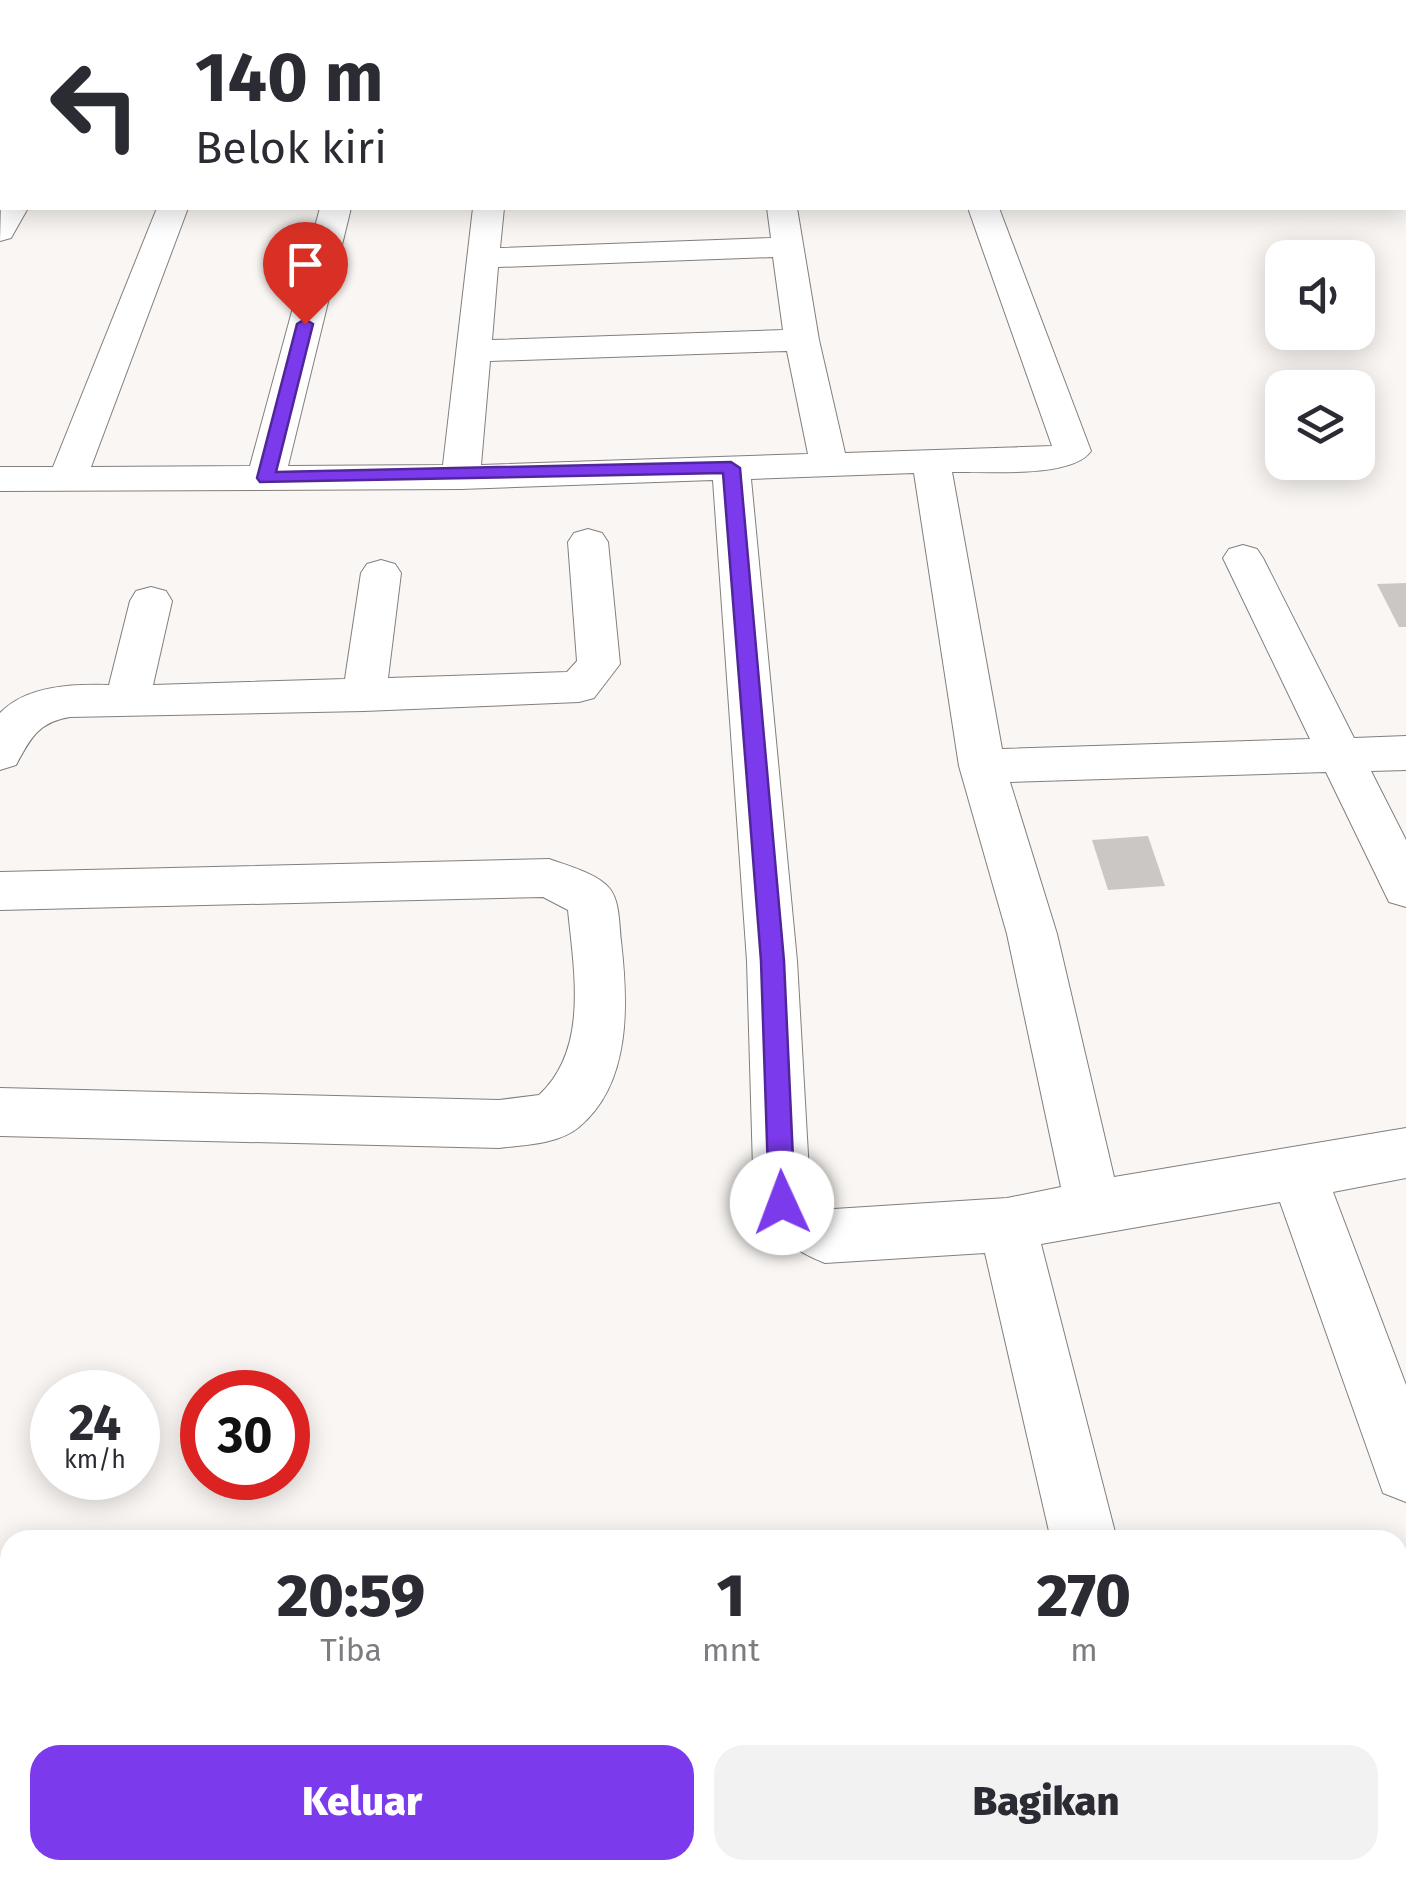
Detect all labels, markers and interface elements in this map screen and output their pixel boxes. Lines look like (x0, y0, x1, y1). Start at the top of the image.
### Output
text: 140 m (195, 36, 384, 120)
icon: left (30, 40, 160, 170)
text: Belok kiri (195, 121, 387, 175)
pin (263, 222, 348, 325)
icon: arrive (278, 237, 333, 292)
map controls (1265, 240, 1375, 480)
button: sound (1265, 240, 1375, 350)
button: layers (1265, 370, 1375, 480)
position arrow (730, 1151, 834, 1255)
speed limit sign: 30 (180, 1370, 310, 1500)
text: 24 (69, 1393, 121, 1453)
text: km/h (64, 1445, 126, 1475)
text: 20:59 (277, 1560, 425, 1632)
text: 1 (717, 1560, 745, 1632)
text: 270 (1037, 1560, 1131, 1632)
text: Tiba (320, 1631, 382, 1669)
text: mnt (702, 1631, 760, 1669)
text: m (1070, 1631, 1098, 1669)
button: Keluar (30, 1745, 694, 1860)
button: Bagikan (714, 1745, 1378, 1860)

